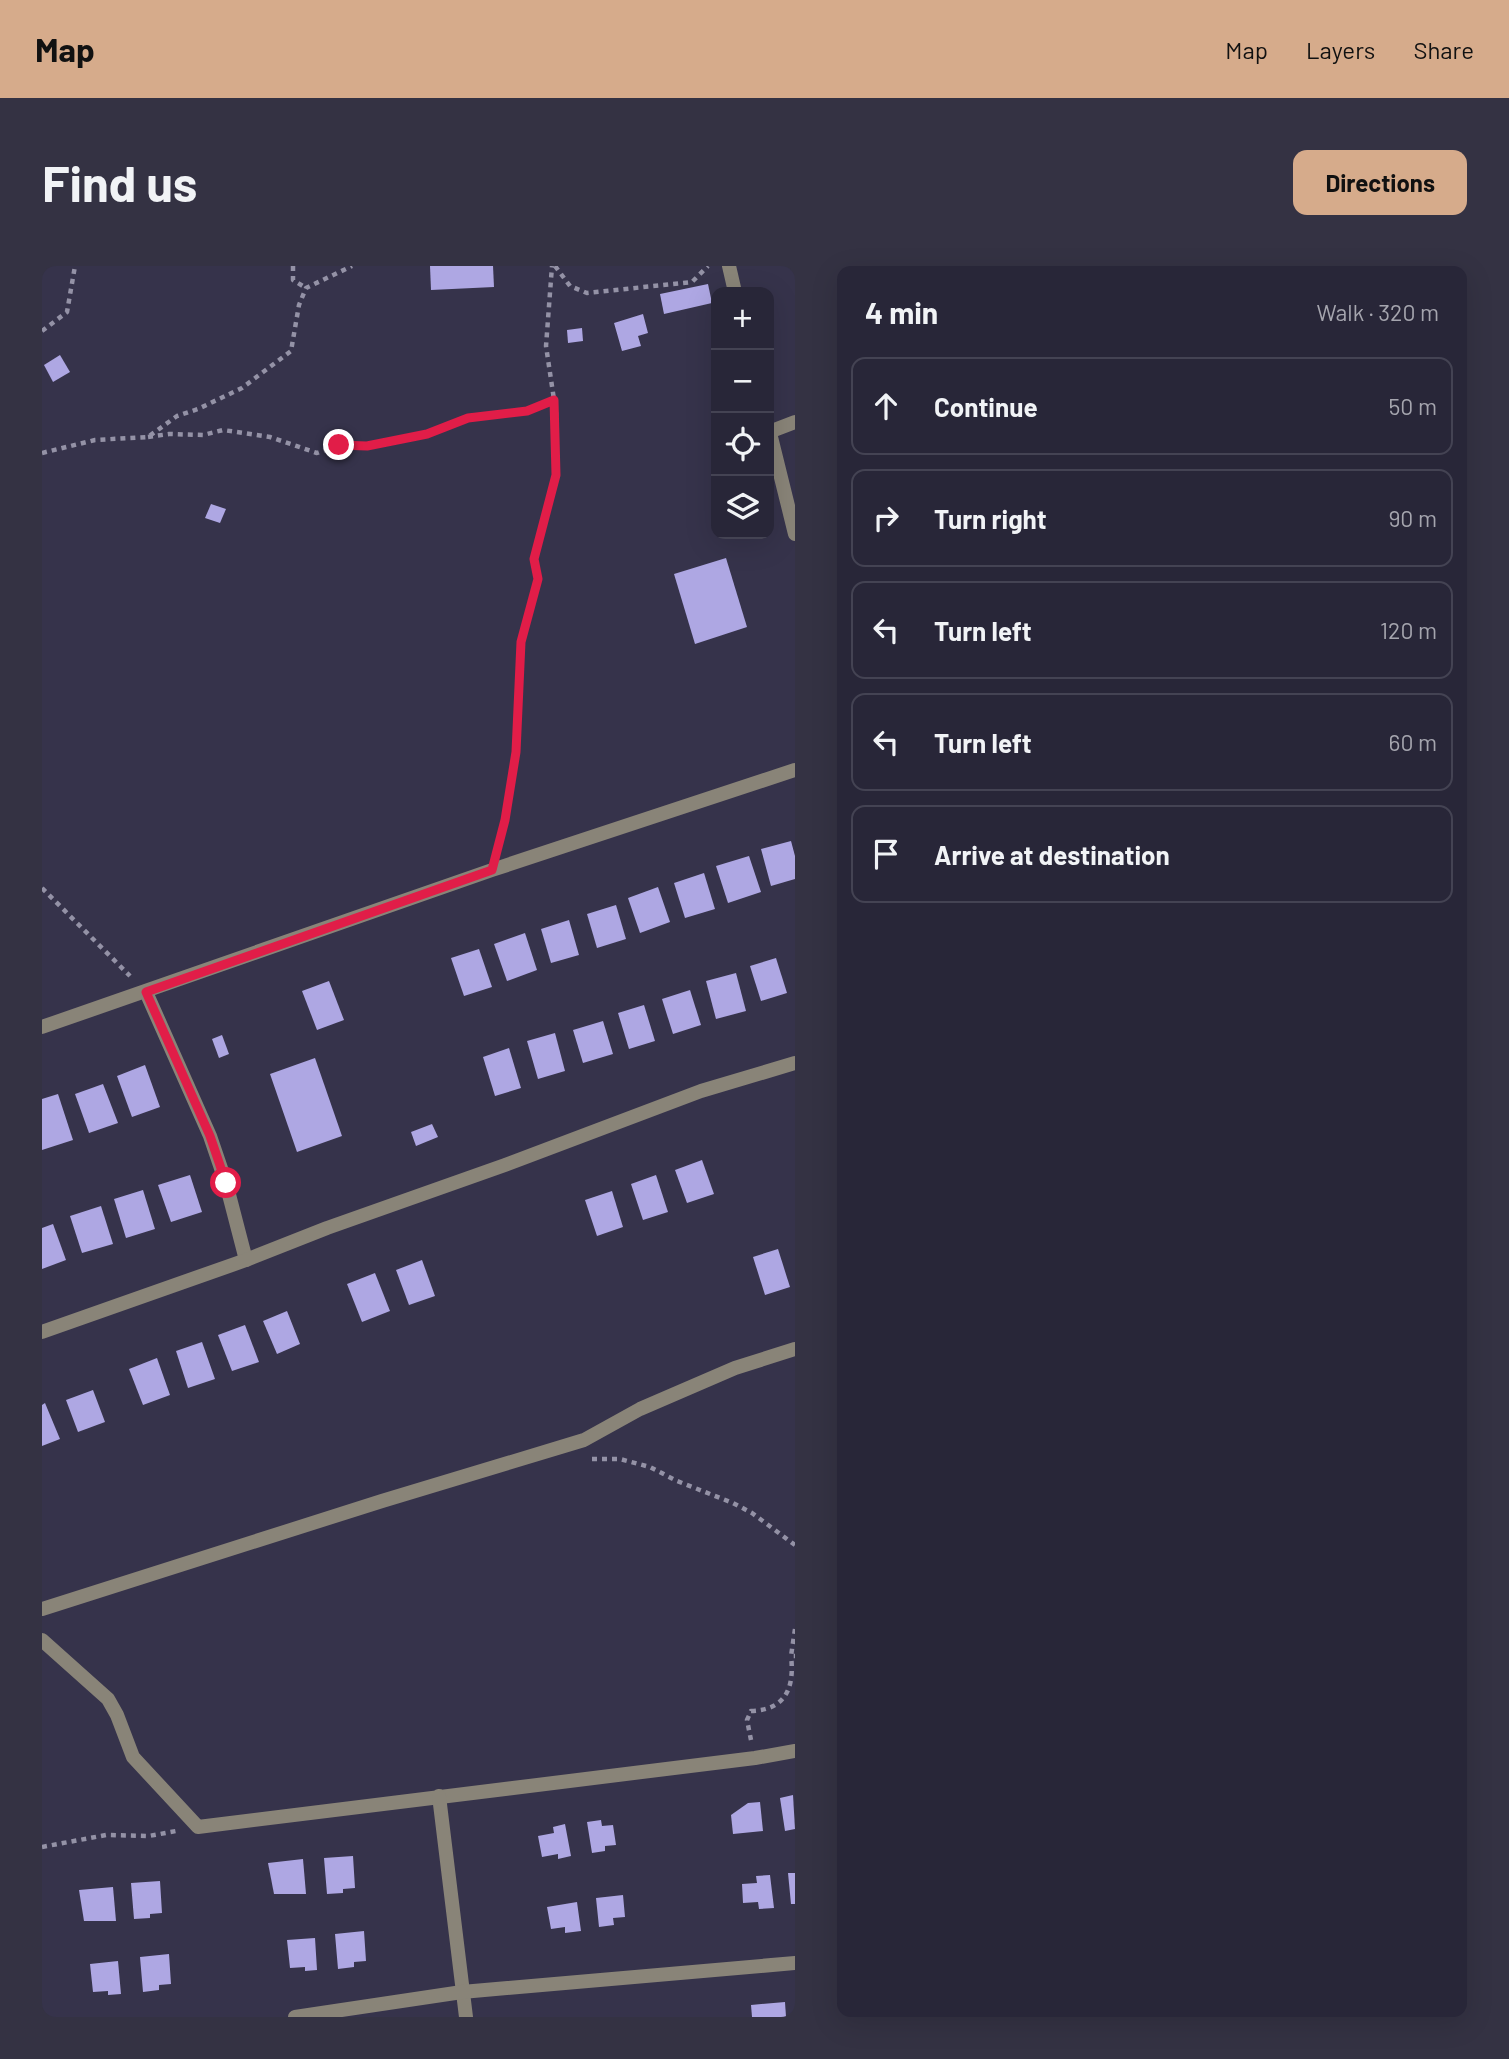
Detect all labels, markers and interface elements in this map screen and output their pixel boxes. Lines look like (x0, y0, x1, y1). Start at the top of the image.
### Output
text: Map (35, 29, 95, 69)
text: Map (1225, 35, 1268, 64)
text: Layers (1306, 35, 1375, 64)
text: Share (1413, 35, 1474, 64)
button: Directions (1293, 150, 1467, 215)
text: Find us (42, 153, 197, 212)
map controls (711, 287, 774, 539)
button: + (711, 287, 774, 350)
text: 4 min (865, 294, 938, 330)
text: Walk · 320 m (1317, 298, 1439, 326)
button: − (711, 350, 774, 413)
icon: ahead (867, 387, 905, 425)
text: Continue (934, 391, 1038, 422)
text: 50 m (1389, 392, 1437, 420)
button: locate (711, 413, 774, 476)
route end (323, 429, 354, 460)
button: layers (711, 476, 774, 539)
icon: right (867, 499, 905, 537)
text: Turn right (934, 503, 1047, 534)
text: 90 m (1388, 504, 1437, 532)
icon: left (867, 611, 905, 649)
text: Turn left (934, 615, 1032, 646)
text: 120 m (1380, 616, 1437, 644)
icon: left (867, 723, 905, 761)
text: Turn left (934, 727, 1032, 758)
text: 60 m (1389, 728, 1437, 756)
icon: arrive (867, 835, 905, 873)
text: Arrive at destination (934, 839, 1170, 870)
route start (210, 1167, 241, 1198)

